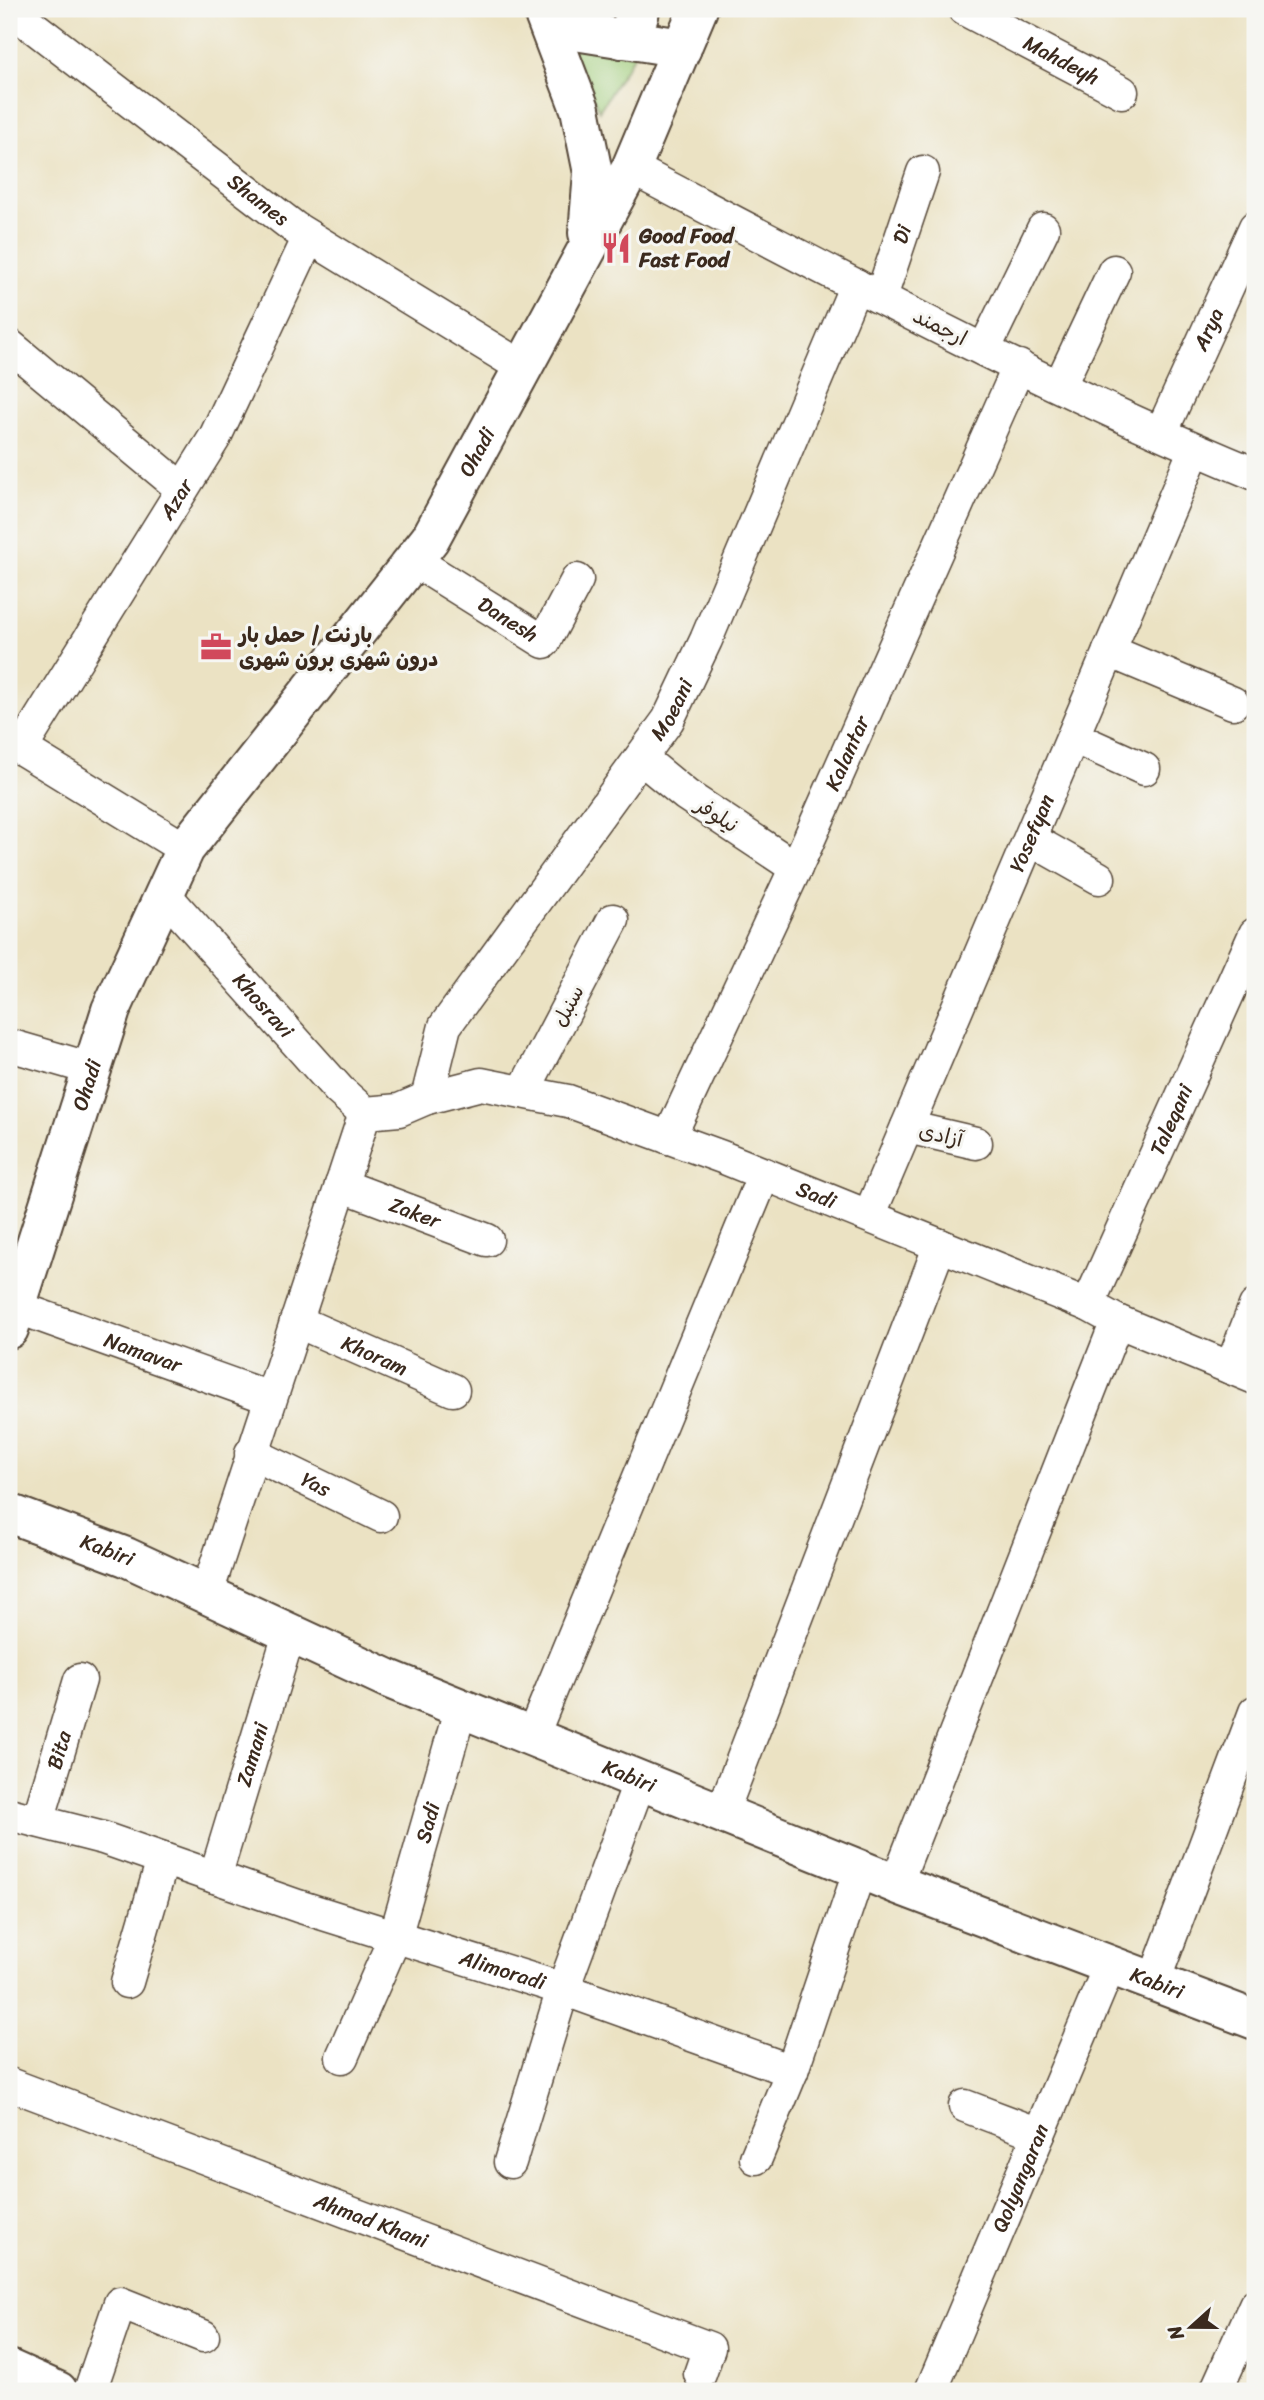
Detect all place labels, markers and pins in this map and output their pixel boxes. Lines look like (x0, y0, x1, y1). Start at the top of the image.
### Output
place label: Good Food Fast Food (638, 217, 735, 279)
restaurant icon: Good Food Fast Food (599, 231, 633, 265)
place label: بارنت | حمل بار درون شهری برون شهری (237, 616, 438, 678)
office icon: بارنت | حمل بار درون شهری برون شهری (199, 630, 233, 664)

